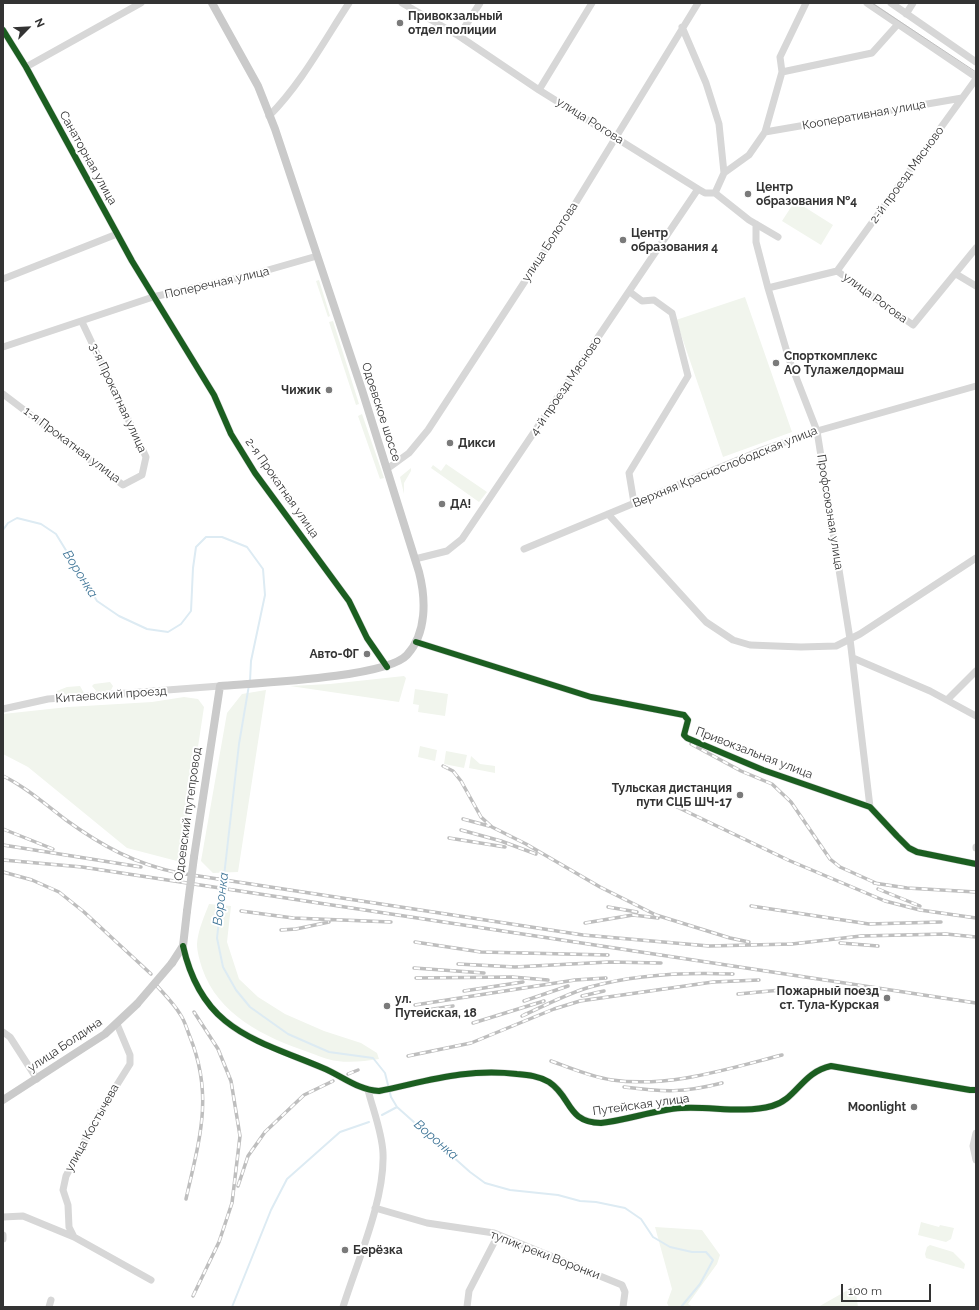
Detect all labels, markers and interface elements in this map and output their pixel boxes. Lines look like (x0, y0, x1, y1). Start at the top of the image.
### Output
north arrow (8, 8, 48, 48)
place label: Привокзальный отдел полиции (408, 9, 503, 37)
text: N (32, 16, 47, 29)
marker: Привокзальный отдел полиции (395, 18, 405, 28)
street label: улица Рогова (554, 95, 626, 147)
street label: Кооперативная улица (801, 97, 927, 133)
street label: Санаторная улица (56, 108, 120, 208)
street label: 2-й проезд Мясново (867, 124, 947, 226)
place label: Центр образования №4 (756, 180, 857, 208)
marker: Центр образования №4 (743, 189, 753, 199)
street label: улица Болотова (519, 200, 581, 284)
place label: Центр образования 4 (631, 226, 718, 254)
marker: Центр образования 4 (618, 235, 628, 245)
street label: Поперечная улица (163, 264, 271, 302)
street label: улица Рогова (840, 270, 910, 326)
street label: 4-й проезд Мясново (527, 334, 605, 438)
street label: 3-я Прокатная улица (86, 341, 150, 455)
place label: Спорткомплекс АО Тулажелдормаш (784, 349, 904, 377)
marker: Спорткомплекс АО Тулажелдормаш (771, 358, 781, 368)
street label: Одоевское шоссе (358, 361, 404, 463)
place label: Чижик (281, 383, 321, 397)
marker: Чижик (324, 385, 334, 395)
street label: 1-я Прокатная улица (21, 404, 123, 486)
street label: Верхняя Краснослободская улица (631, 423, 819, 511)
street label: 2-я Прокатная улица (242, 435, 322, 541)
place label: Дикси (458, 436, 495, 450)
marker: Дикси (445, 438, 455, 448)
street label: Профсоюзная улица (814, 453, 846, 571)
place label: ДА! (450, 497, 471, 511)
marker: ДА! (437, 499, 447, 509)
water label: Воронка (59, 547, 101, 601)
place label: Авто-ФГ (310, 647, 359, 661)
marker: Авто-ФГ (362, 649, 372, 659)
street label: Китаевский проезд (55, 684, 167, 706)
street label: Привокзальная улица (693, 724, 815, 782)
street label: Одоевский путепровод (171, 746, 205, 882)
place label: Тульская дистанция пути СЦБ ШЧ-17 (612, 781, 732, 809)
marker: Тульская дистанция пути СЦБ ШЧ-17 (735, 790, 745, 800)
water label: Воронка (210, 872, 232, 926)
place label: Пожарный поезд ст. Тула-Курская (777, 984, 879, 1012)
place label: ул. Путейская, 18 (395, 992, 477, 1020)
marker: Пожарный поезд ст. Тула-Курская (882, 993, 892, 1003)
marker: ул. Путейская, 18 (382, 1001, 392, 1011)
street label: улица Болдина (25, 1015, 105, 1075)
street label: улица Костычева (62, 1082, 122, 1174)
street label: Путейская улица (592, 1091, 690, 1119)
place label: Moonlight (848, 1100, 906, 1114)
marker: Moonlight (909, 1102, 919, 1112)
water label: Воронка (411, 1117, 461, 1163)
street label: тупик реки Воронки (488, 1227, 602, 1283)
place label: Берёзка (353, 1243, 403, 1257)
marker: Берёзка (340, 1245, 350, 1255)
scale bar (843, 1276, 933, 1302)
text: 100 m (848, 1284, 882, 1298)

